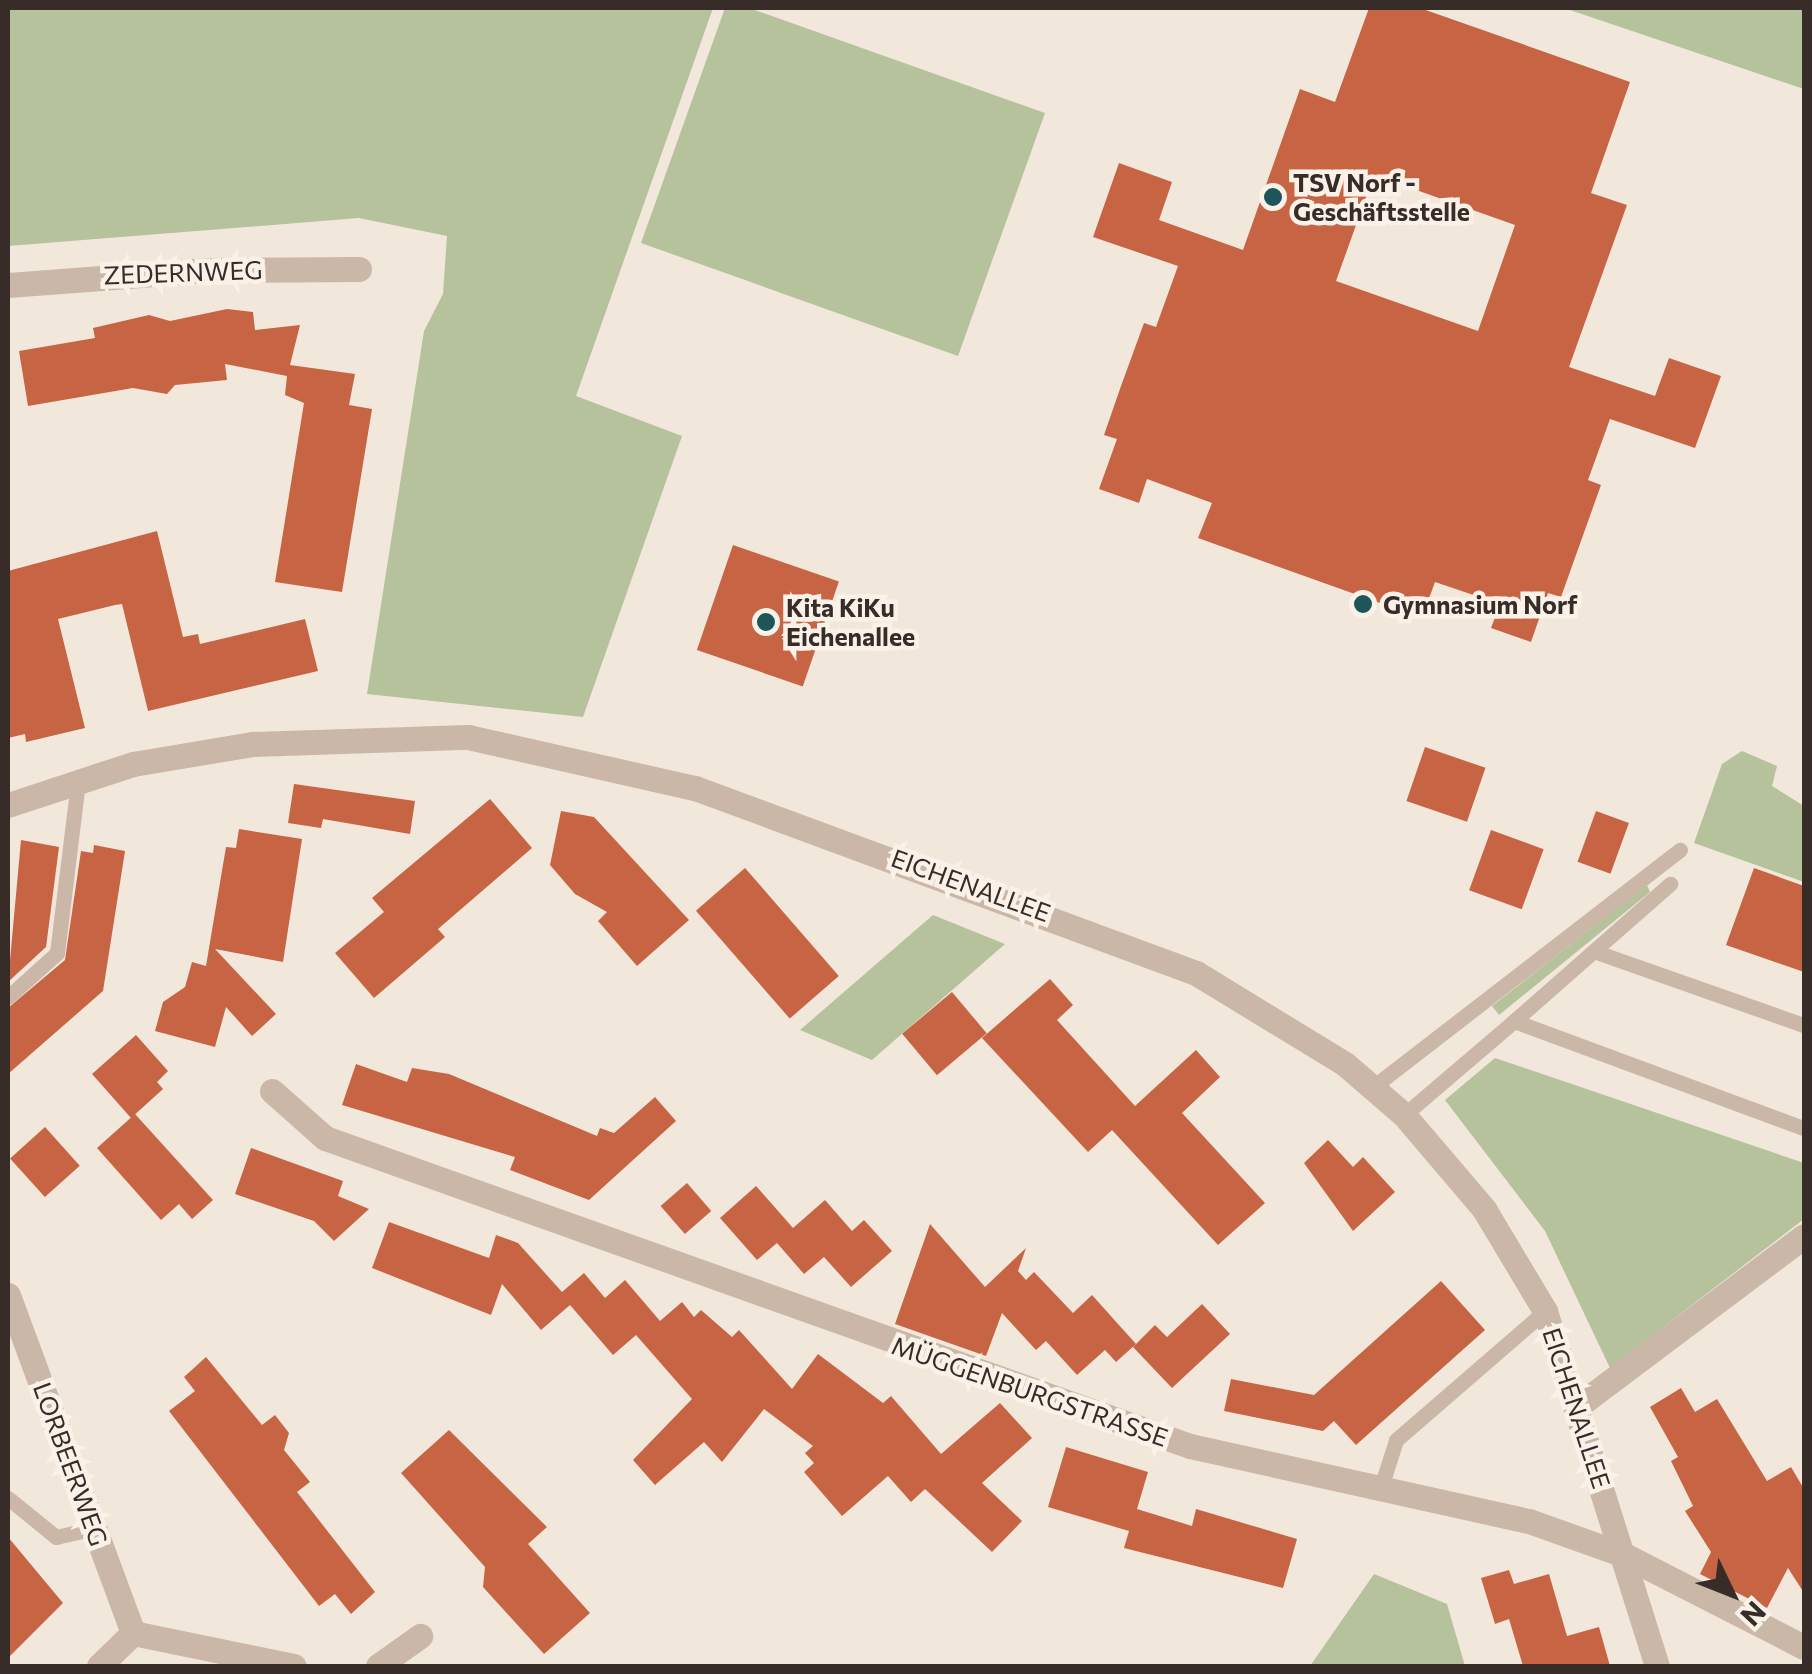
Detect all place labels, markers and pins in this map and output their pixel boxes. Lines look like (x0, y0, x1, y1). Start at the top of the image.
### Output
place label: TSV Norf - Geschäftsstelle (1293, 168, 1470, 227)
marker: TSV Norf - Geschäftsstelle (1262, 186, 1284, 208)
place label: Gymnasium Norf (1383, 589, 1577, 619)
place label: Kita KiKu Eichenallee (786, 593, 915, 652)
marker: Gymnasium Norf (1352, 593, 1374, 615)
marker: Kita KiKu Eichenallee (755, 611, 777, 633)

